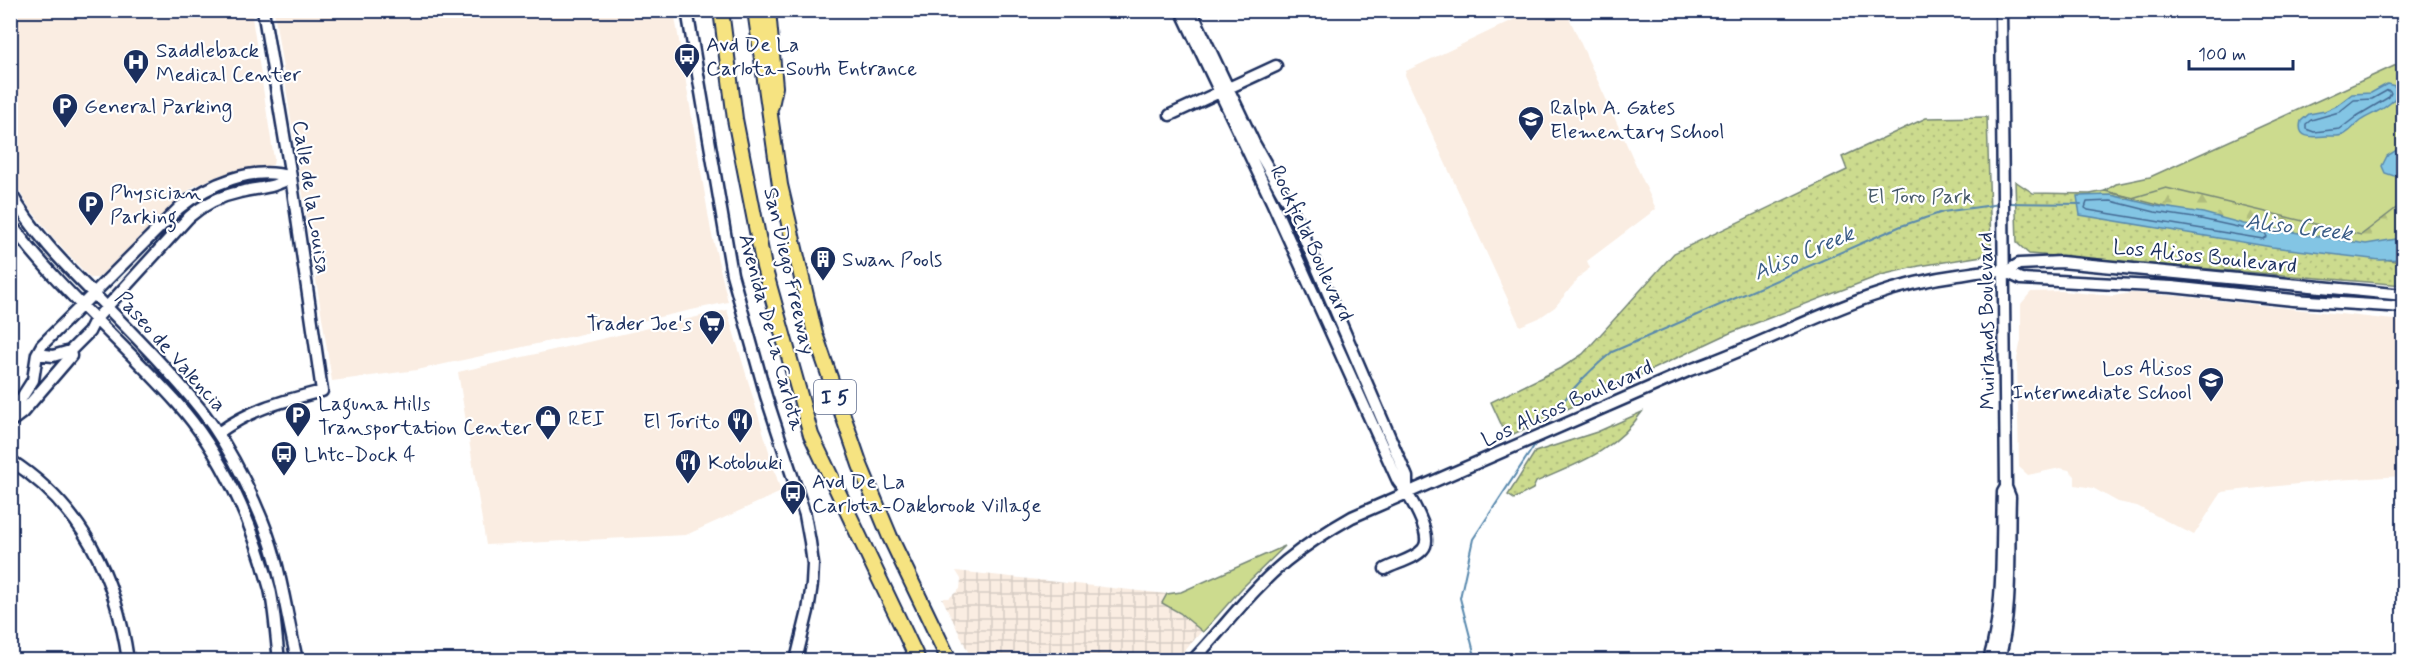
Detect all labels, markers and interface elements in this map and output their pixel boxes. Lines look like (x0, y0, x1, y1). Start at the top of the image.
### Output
place label: Avd De La Carlota-South Entrance (706, 31, 917, 83)
scale bar (2189, 33, 2292, 71)
place label: Saddleback Medical Center (156, 37, 301, 89)
bus stop icon: Avd De La Carlota-South Entrance (672, 41, 702, 79)
text: 100 m (2198, 43, 2246, 67)
hospital icon: Saddleback Medical Center (121, 47, 151, 85)
parking icon: General Parking (50, 91, 80, 129)
place label: General Parking (84, 93, 232, 122)
place label: Ralph A. Gates Elementary School (1550, 94, 1725, 146)
school or university icon: Ralph A. Gates Elementary School (1516, 104, 1546, 142)
street label: Calle de la Louisa (285, 118, 337, 276)
street label: Rockfield Boulevard (1263, 161, 1359, 326)
place label: Physician Parking (110, 179, 202, 233)
park label: El Toro Park (1867, 183, 1973, 211)
street label: San Diego Freeway (756, 185, 822, 358)
parking icon: Physician Parking (76, 189, 106, 227)
water label: Aliso Creek (2244, 208, 2355, 249)
water label: Aliso Creek (1749, 219, 1860, 288)
street label: Avenida De La Carlota (731, 231, 811, 434)
street label: Muirlands Boulevard (1971, 232, 2003, 410)
street label: Los Alisos Boulevard (2112, 233, 2298, 281)
building icon: Swan Pools (808, 244, 838, 282)
place label: Swan Pools (842, 246, 942, 274)
street label: Paseo de Valencia (108, 285, 232, 418)
supermarket icon: Trader Joe's (697, 308, 727, 346)
place label: Trader Joe's (586, 310, 692, 338)
street label: Los Alisos Boulevard (1477, 354, 1658, 454)
place label: Los Alisos Intermediate School (2012, 355, 2192, 407)
school or university icon: Los Alisos Intermediate School (2196, 365, 2226, 403)
road number: I 5 (814, 380, 856, 414)
place label: Laguna Hills Transportation Center (318, 390, 531, 442)
parking icon: Laguna Hills Transportation Center (283, 400, 313, 438)
shop icon: REI (533, 403, 563, 441)
place label: REI (568, 405, 605, 433)
restaurant icon: El Torito (725, 406, 755, 444)
place label: El Torito (643, 408, 720, 436)
bus stop icon: Lhtc-Dock 4 (269, 439, 299, 477)
place label: Lhtc-Dock 4 (304, 441, 415, 469)
restaurant icon: Kotobuki (673, 447, 703, 485)
place label: Kotobuki (708, 449, 783, 477)
place label: Avd De La Carlota-Oakbrook Village (812, 468, 1042, 522)
bus stop icon: Avd De La Carlota-Oakbrook Village (778, 478, 808, 516)

